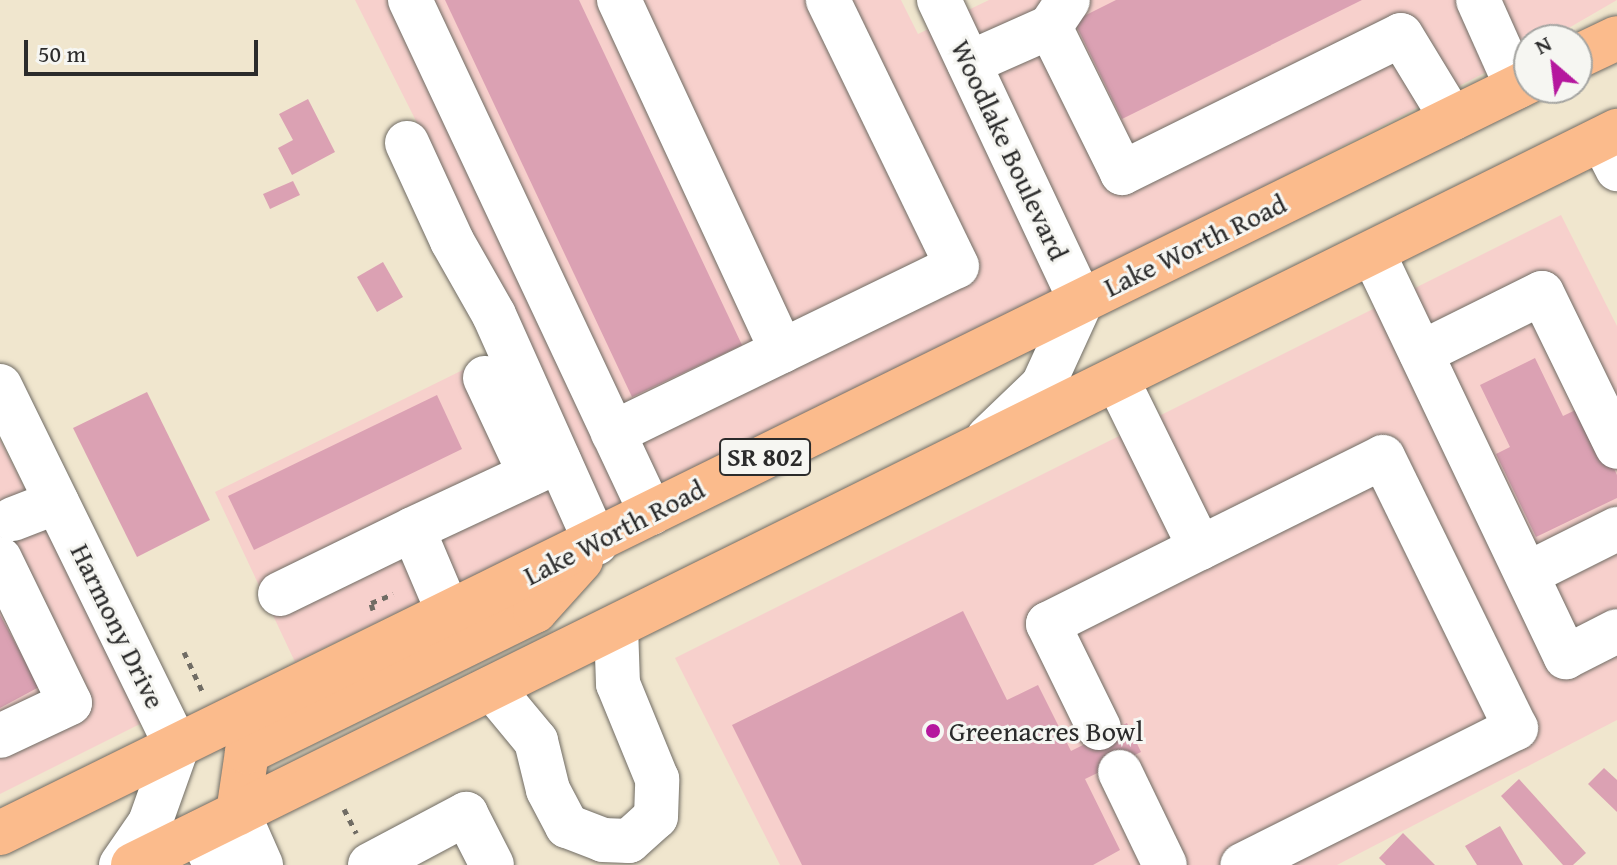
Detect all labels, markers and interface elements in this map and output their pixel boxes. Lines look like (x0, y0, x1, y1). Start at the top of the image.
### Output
scale bar (28, 24, 262, 74)
north arrow (1513, 24, 1593, 104)
text: N (1529, 27, 1557, 62)
street label: Woodlake Boulevard (944, 34, 1076, 266)
text: 50 m (38, 36, 86, 71)
street label: Lake Worth Road (1098, 186, 1292, 304)
road number: SR 802 (719, 435, 811, 479)
street label: Lake Worth Road (518, 472, 710, 592)
street label: Harmony Drive (64, 538, 172, 714)
place label: Greenacres Bowl (949, 714, 1143, 748)
marker: Greenacres Bowl (924, 722, 942, 740)

